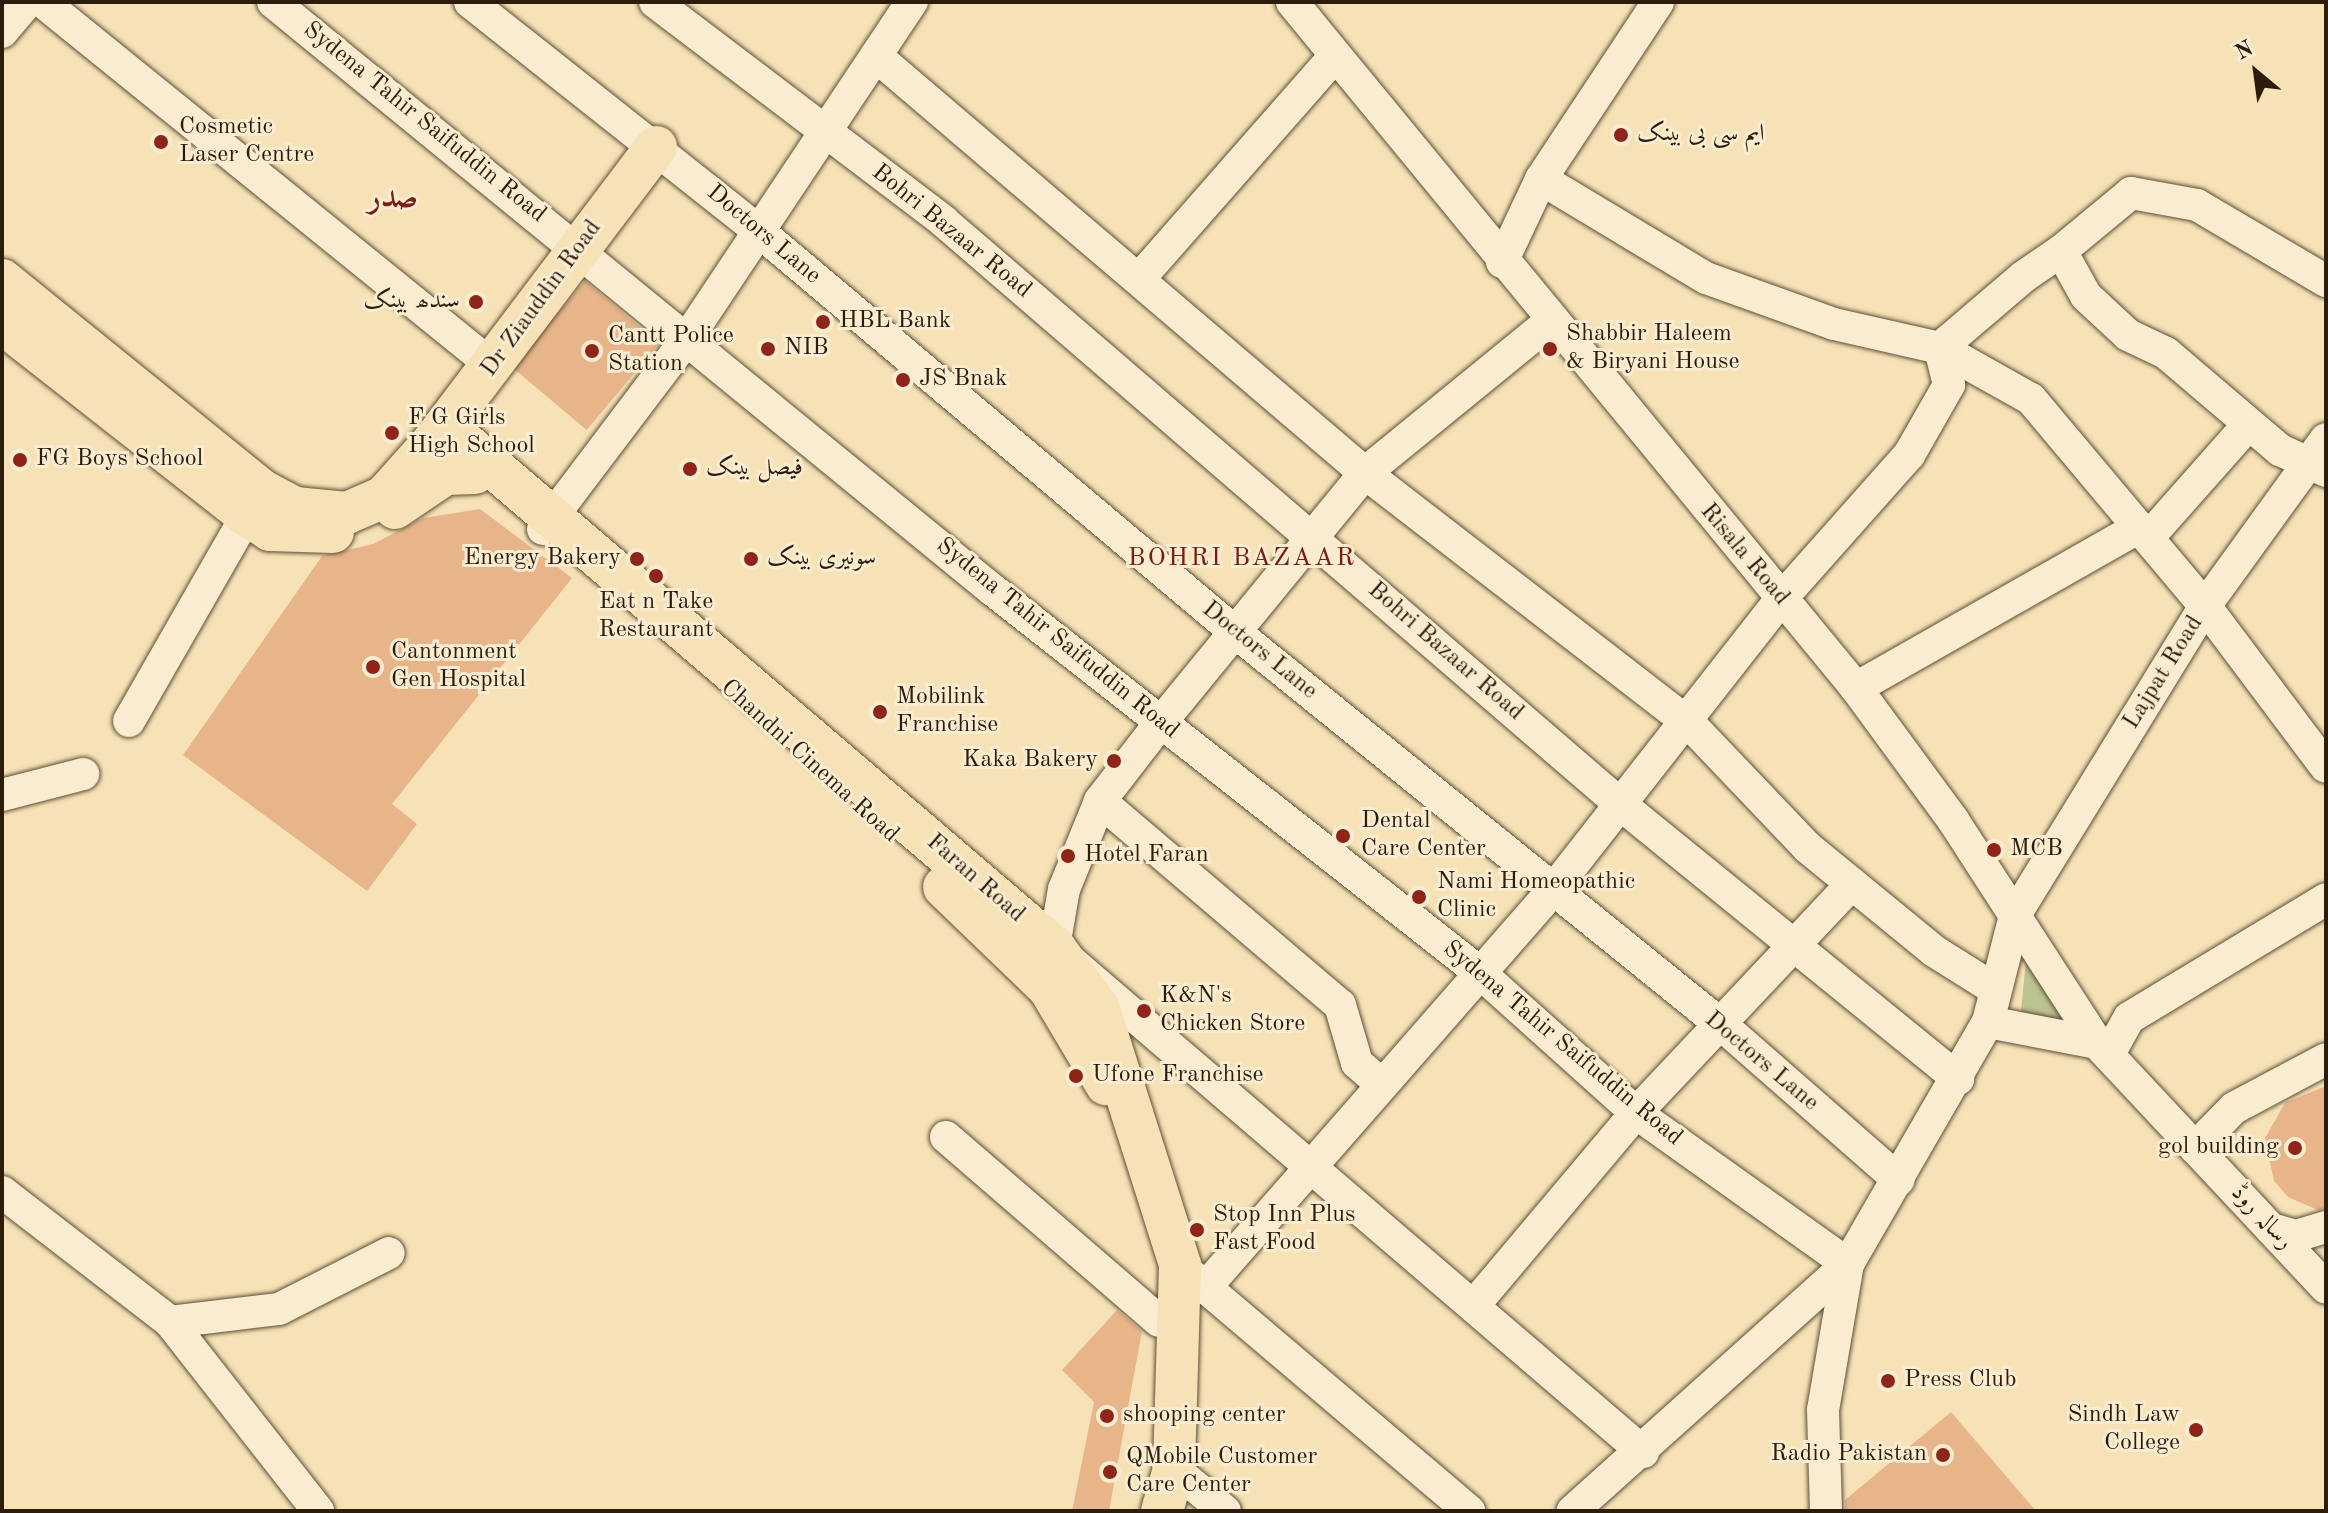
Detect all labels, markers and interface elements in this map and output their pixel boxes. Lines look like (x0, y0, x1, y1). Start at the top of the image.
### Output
street label: Sydena Tahir Saifuddin Road (297, 16, 551, 230)
north arrow (2216, 32, 2296, 112)
text: N (2232, 37, 2257, 65)
place label: Cosmetic Laser Centre (179, 114, 314, 170)
place label: ایم سی بی بینک (1637, 121, 1764, 149)
marker: ایم سی بی بینک (1612, 126, 1630, 144)
marker: Cosmetic Laser Centre (150, 131, 172, 153)
street label: Bohri Bazaar Road (865, 159, 1037, 305)
street label: Doctors Lane (700, 179, 826, 291)
district label: صدر (368, 180, 418, 218)
street label: Dr Ziauddin Road (475, 215, 609, 383)
place label: سندھ بینک (363, 288, 460, 316)
marker: سندھ بینک (467, 293, 485, 311)
place label: HBL Bank (839, 308, 951, 336)
marker: HBL Bank (814, 313, 832, 331)
place label: Shabbir Haleem & Biryani House (1566, 321, 1740, 377)
place label: Cantt Police Station (608, 323, 734, 379)
place label: NIB (784, 335, 828, 363)
marker: NIB (759, 340, 777, 358)
marker: Shabbir Haleem & Biryani House (1541, 340, 1559, 358)
marker: Cantt Police Station (583, 342, 601, 360)
place label: JS Bnak (919, 366, 1007, 394)
marker: JS Bnak (894, 371, 912, 389)
place label: F G Girls High School (408, 405, 535, 461)
marker: F G Girls High School (383, 424, 401, 442)
place label: FG Boys School (36, 446, 203, 474)
marker: FG Boys School (11, 451, 29, 469)
place label: فیصل بینک (706, 455, 803, 483)
marker: فیصل بینک (681, 460, 699, 478)
street label: Risala Road (1693, 498, 1795, 612)
street label: Sydena Tahir Saifuddin Road (930, 532, 1184, 746)
district label: BOHRI BAZAAR (1128, 543, 1356, 575)
place label: Energy Bakery (464, 545, 621, 573)
place label: سونیری بینک (767, 545, 876, 573)
marker: Energy Bakery (628, 550, 646, 568)
marker: سونیری بینک (742, 550, 760, 568)
marker: Eat n Take Restaurant (647, 567, 665, 585)
street label: Bohri Bazaar Road (1361, 576, 1529, 728)
place label: Eat n Take Restaurant (599, 589, 713, 645)
street label: Doctors Lane (1195, 596, 1323, 706)
street label: Lajpat Road (2118, 611, 2210, 735)
place label: Cantonment Gen Hospital (391, 639, 526, 695)
marker: Cantonment Gen Hospital (362, 656, 384, 678)
street label: Chandni Cinema Road (714, 674, 904, 850)
place label: Mobilink Franchise (896, 684, 998, 740)
marker: Mobilink Franchise (871, 703, 889, 721)
place label: Kaka Bakery (962, 747, 1098, 775)
marker: Kaka Bakery (1105, 752, 1123, 770)
place label: Dental Care Center (1361, 808, 1486, 864)
marker: Dental Care Center (1332, 825, 1354, 847)
street label: Faran Road (920, 828, 1030, 930)
place label: MCB (2010, 836, 2063, 864)
marker: MCB (1985, 841, 2003, 859)
place label: Hotel Faran (1084, 842, 1209, 870)
marker: Hotel Faran (1059, 847, 1077, 865)
place label: Nami Homeopathic Clinic (1437, 869, 1635, 925)
marker: Nami Homeopathic Clinic (1408, 886, 1430, 908)
street label: Sydena Tahir Saifuddin Road (1436, 935, 1688, 1153)
place label: K&N's Chicken Store (1160, 983, 1305, 1039)
marker: K&N's Chicken Store (1135, 1002, 1153, 1020)
street label: Doctors Lane (1698, 1006, 1824, 1118)
place label: Ufone Franchise (1092, 1062, 1264, 1090)
marker: Ufone Franchise (1067, 1067, 1085, 1085)
place label: gol building (2158, 1134, 2279, 1162)
marker: gol building (2286, 1139, 2304, 1157)
street label: رسالہ روڈ (2224, 1179, 2298, 1257)
place label: Stop Inn Plus Fast Food (1213, 1202, 1355, 1258)
marker: Stop Inn Plus Fast Food (1188, 1221, 1206, 1239)
place label: Press Club (1904, 1367, 2016, 1395)
marker: Press Club (1879, 1372, 1897, 1390)
place label: shooping center (1123, 1402, 1286, 1430)
place label: Sindh Law College (2067, 1402, 2180, 1458)
marker: shooping center (1098, 1407, 1116, 1425)
marker: Sindh Law College (2187, 1421, 2205, 1439)
place label: Radio Pakistan (1771, 1441, 1927, 1469)
place label: QMobile Customer Care Center (1126, 1444, 1317, 1500)
marker: Radio Pakistan (1934, 1446, 1952, 1464)
marker: QMobile Customer Care Center (1101, 1463, 1119, 1481)

